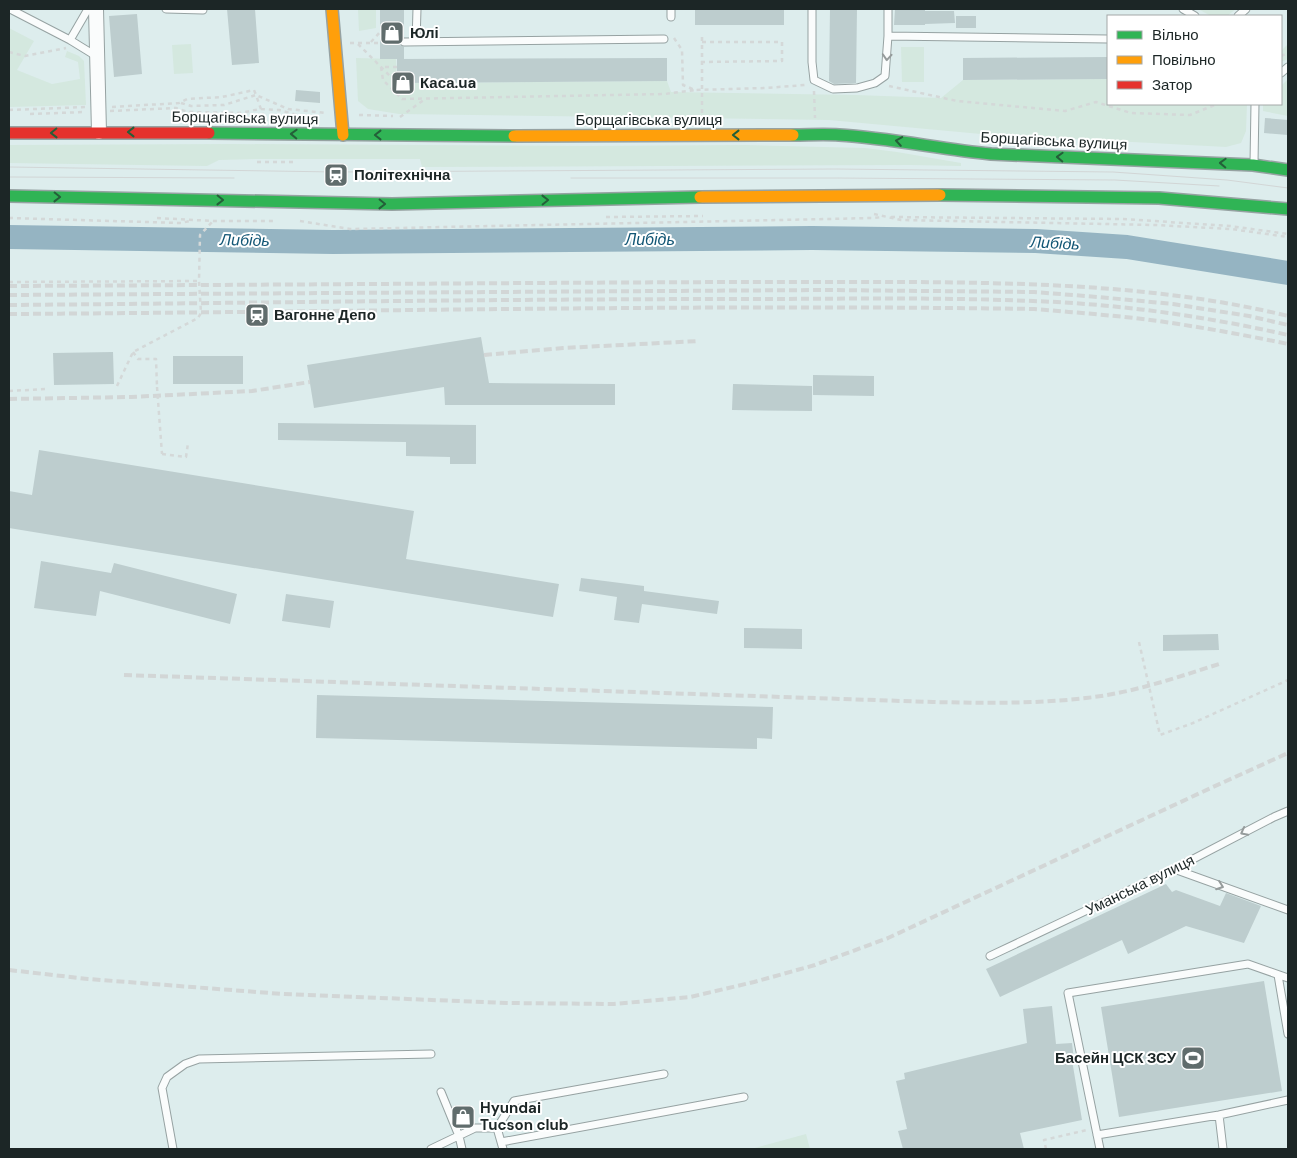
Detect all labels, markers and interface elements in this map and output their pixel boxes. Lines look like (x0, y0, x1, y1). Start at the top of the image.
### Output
legend (1107, 15, 1282, 105)
shop icon: Юлі (379, 20, 405, 46)
place label: Юлі (410, 23, 439, 43)
text: Вільно (1152, 25, 1199, 45)
text: Повільно (1152, 50, 1216, 70)
one-way arrow (881, 54, 892, 62)
shop icon: Каса.ua (390, 70, 416, 96)
place label: Каса.ua (420, 73, 476, 93)
text: Затор (1152, 75, 1192, 95)
street label: Борщагівська вулиця (171, 107, 319, 129)
street label: Борщагівська вулиця (575, 110, 723, 130)
one-way arrow (49, 127, 57, 138)
one-way arrow (127, 127, 135, 137)
street label: Борщагівська вулиця (980, 127, 1128, 155)
one-way arrow (290, 128, 298, 139)
one-way arrow (374, 130, 382, 140)
one-way arrow (732, 130, 740, 140)
one-way arrow (894, 137, 903, 147)
one-way arrow (1056, 152, 1064, 162)
one-way arrow (1218, 158, 1226, 169)
station icon: Політехнічна (323, 162, 349, 188)
place label: Політехнічна (354, 165, 451, 185)
one-way arrow (54, 192, 62, 202)
one-way arrow (216, 195, 224, 205)
one-way arrow (542, 195, 549, 205)
one-way arrow (379, 198, 387, 209)
water label: Либідь (219, 229, 270, 251)
water label: Либідь (624, 229, 675, 250)
water label: Либідь (1029, 231, 1080, 255)
station icon: Вагонне Депо (244, 302, 270, 328)
place label: Вагонне Депо (274, 305, 376, 325)
one-way arrow (1241, 826, 1250, 836)
street label: Уманська вулиця (1082, 850, 1198, 920)
one-way arrow (1215, 880, 1224, 890)
sports icon: Басейн ЦСК ЗСУ (1180, 1045, 1206, 1071)
place label: Басейн ЦСК ЗСУ (1055, 1048, 1177, 1068)
place label: Hyundai Tucson club (480, 1098, 569, 1135)
shop icon: Hyundai Tucson club (450, 1104, 476, 1130)

